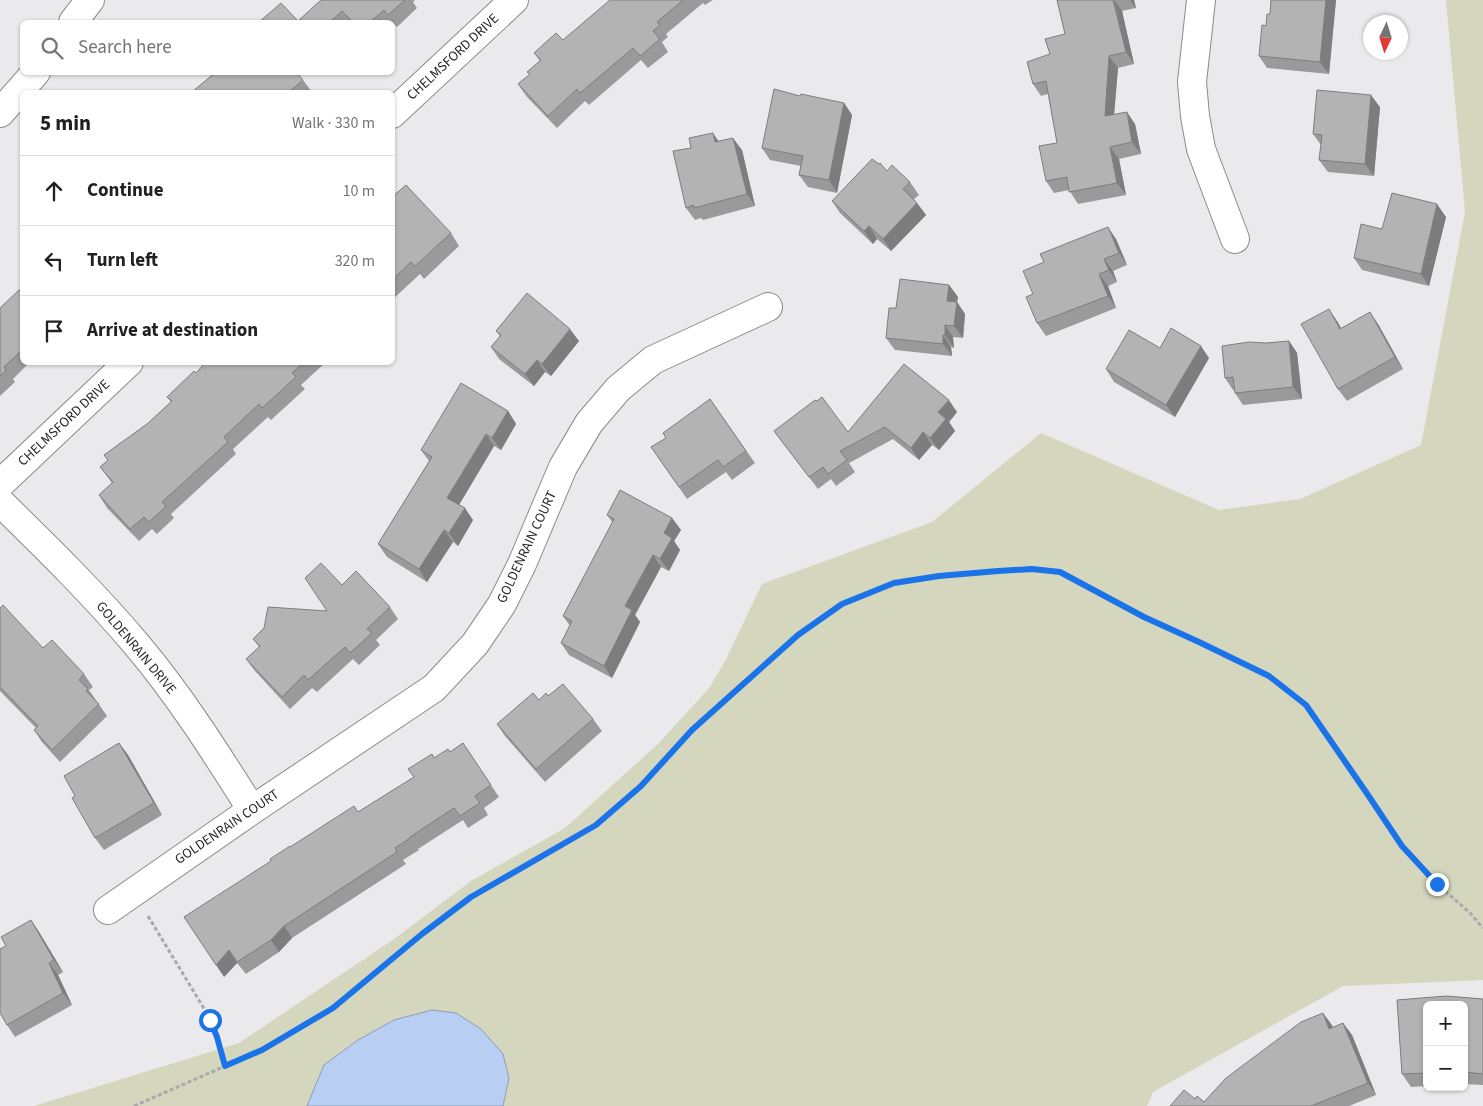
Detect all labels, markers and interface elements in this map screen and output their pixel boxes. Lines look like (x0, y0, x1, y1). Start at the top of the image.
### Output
street label: CHELMSFORD DRIVE (403, 9, 503, 105)
north arrow (1363, 15, 1408, 60)
search box (20, 20, 395, 75)
icon: search (38, 34, 66, 62)
text: Search here (78, 34, 172, 61)
text: 5 min (40, 108, 91, 138)
text: Walk · 330 m (292, 112, 375, 134)
icon: ahead (40, 177, 68, 205)
text: Continue (87, 177, 164, 204)
text: 10 m (343, 180, 375, 202)
icon: left (40, 247, 68, 275)
text: Turn left (87, 247, 158, 274)
text: 320 m (335, 250, 375, 272)
icon: arrive (40, 317, 68, 345)
text: Arrive at destination (87, 317, 258, 344)
street label: CHELMSFORD DRIVE (14, 375, 114, 471)
street label: GOLDENRAIN COURT (492, 487, 562, 607)
street label: GOLDENRAIN DRIVE (91, 597, 181, 699)
street label: GOLDENRAIN COURT (171, 784, 284, 869)
route end (1426, 873, 1449, 896)
map controls (1423, 1001, 1468, 1091)
button: + (1423, 1001, 1468, 1046)
route start (199, 1009, 222, 1032)
button: − (1423, 1046, 1468, 1091)

